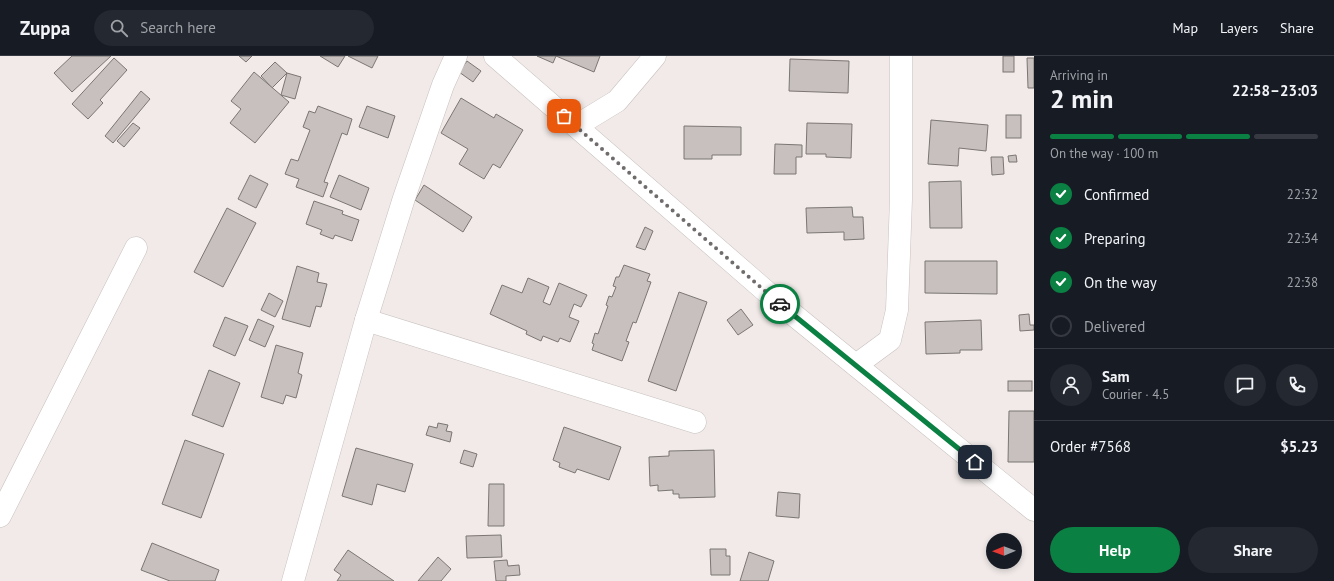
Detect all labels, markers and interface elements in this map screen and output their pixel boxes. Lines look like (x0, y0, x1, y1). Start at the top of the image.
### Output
search box (94, 10, 374, 46)
text: Zuppa (20, 16, 70, 40)
icon: search (108, 17, 130, 39)
text: Search here (140, 18, 216, 37)
text: Map (1172, 19, 1198, 37)
text: Layers (1220, 19, 1258, 37)
text: Share (1280, 19, 1314, 37)
text: Arriving in (1050, 67, 1108, 84)
text: 22:58–23:03 (1232, 81, 1318, 100)
text: 2 min (1050, 82, 1113, 115)
pin (547, 99, 581, 133)
icon: bag (553, 105, 575, 127)
text: On the way · 100 m (1050, 145, 1158, 162)
icon: check (1050, 183, 1072, 205)
text: Confirmed (1084, 185, 1149, 204)
text: 22:32 (1287, 186, 1318, 203)
icon: check (1050, 227, 1072, 249)
text: Preparing (1084, 229, 1146, 248)
text: 22:34 (1287, 230, 1318, 247)
icon: check (1050, 271, 1072, 293)
text: On the way (1084, 273, 1157, 292)
text: 22:38 (1287, 274, 1318, 291)
courier (760, 284, 800, 324)
icon: car (769, 293, 791, 315)
text: Delivered (1084, 317, 1145, 336)
button: person (1050, 364, 1092, 406)
button: chat (1224, 364, 1266, 406)
button: phone (1276, 364, 1318, 406)
text: Sam (1102, 367, 1129, 386)
text: Courier · 4.5 (1102, 386, 1169, 403)
text: Order #7568 (1050, 437, 1131, 456)
text: $5.23 (1280, 437, 1318, 456)
pin (958, 445, 992, 479)
icon: home (964, 451, 986, 473)
button: Help (1050, 527, 1180, 573)
button: Share (1188, 527, 1318, 573)
north arrow (986, 533, 1022, 569)
map controls (986, 533, 1022, 569)

